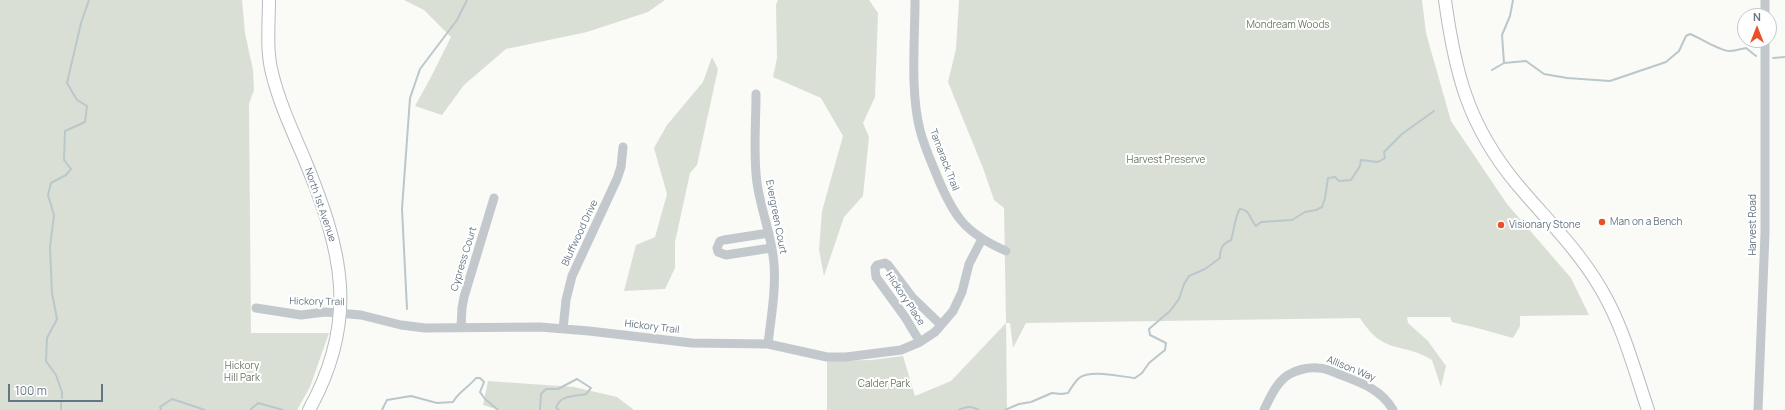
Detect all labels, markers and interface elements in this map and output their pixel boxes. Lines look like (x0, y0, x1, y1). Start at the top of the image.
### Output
north arrow (1737, 8, 1777, 48)
text: N (1753, 9, 1761, 24)
park label: Mondream Woods (1246, 19, 1330, 31)
street label: Tamarack Trail (927, 127, 961, 193)
park label: Harvest Preserve (1127, 154, 1205, 166)
street label: North 1st Avenue (302, 166, 338, 244)
street label: Evergreen Court (763, 179, 789, 255)
street label: Harvest Road (1747, 194, 1759, 256)
street label: Bluffwood Drive (559, 198, 601, 268)
place label: Man on a Bench (1610, 216, 1683, 228)
marker: Man on a Bench (1597, 217, 1607, 227)
place label: Visionary Stone (1509, 219, 1581, 231)
marker: Visionary Stone (1496, 220, 1506, 230)
street label: Cypress Court (448, 225, 480, 293)
street label: Hickory Place (883, 270, 927, 328)
street label: Hickory Trail (289, 296, 345, 308)
street label: Hickory Trail (624, 318, 680, 336)
street label: Allison Way (1325, 354, 1377, 384)
park label: Hickory Hill Park (224, 360, 260, 384)
scale bar (10, 376, 105, 402)
park label: Calder Park (858, 378, 910, 390)
text: 100 m (15, 382, 47, 399)

